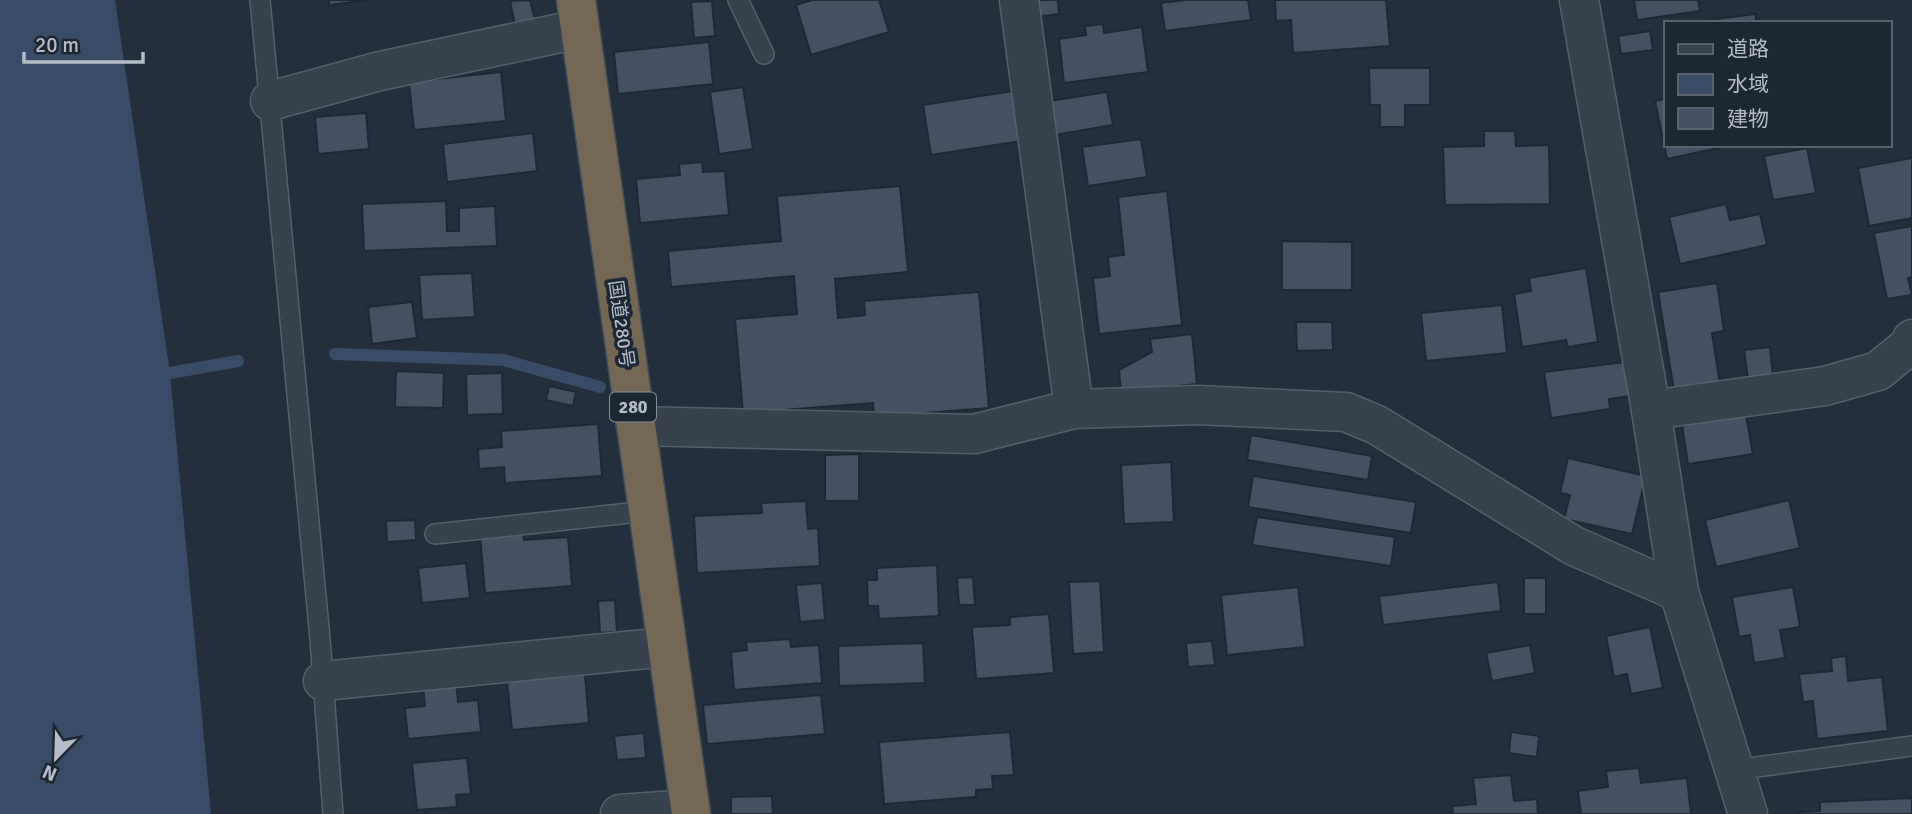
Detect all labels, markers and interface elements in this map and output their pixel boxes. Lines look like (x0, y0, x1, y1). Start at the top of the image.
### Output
scale bar (24, 21, 144, 65)
legend (1664, 21, 1891, 147)
text: 20 m (35, 32, 79, 58)
text: 道路 (1727, 36, 1769, 62)
text: 水域 (1727, 71, 1769, 97)
text: 建物 (1727, 106, 1769, 132)
street label: 国道280号 (603, 279, 639, 369)
road number: 280 (610, 393, 656, 422)
north arrow (21, 723, 91, 793)
text: N (39, 759, 61, 786)

